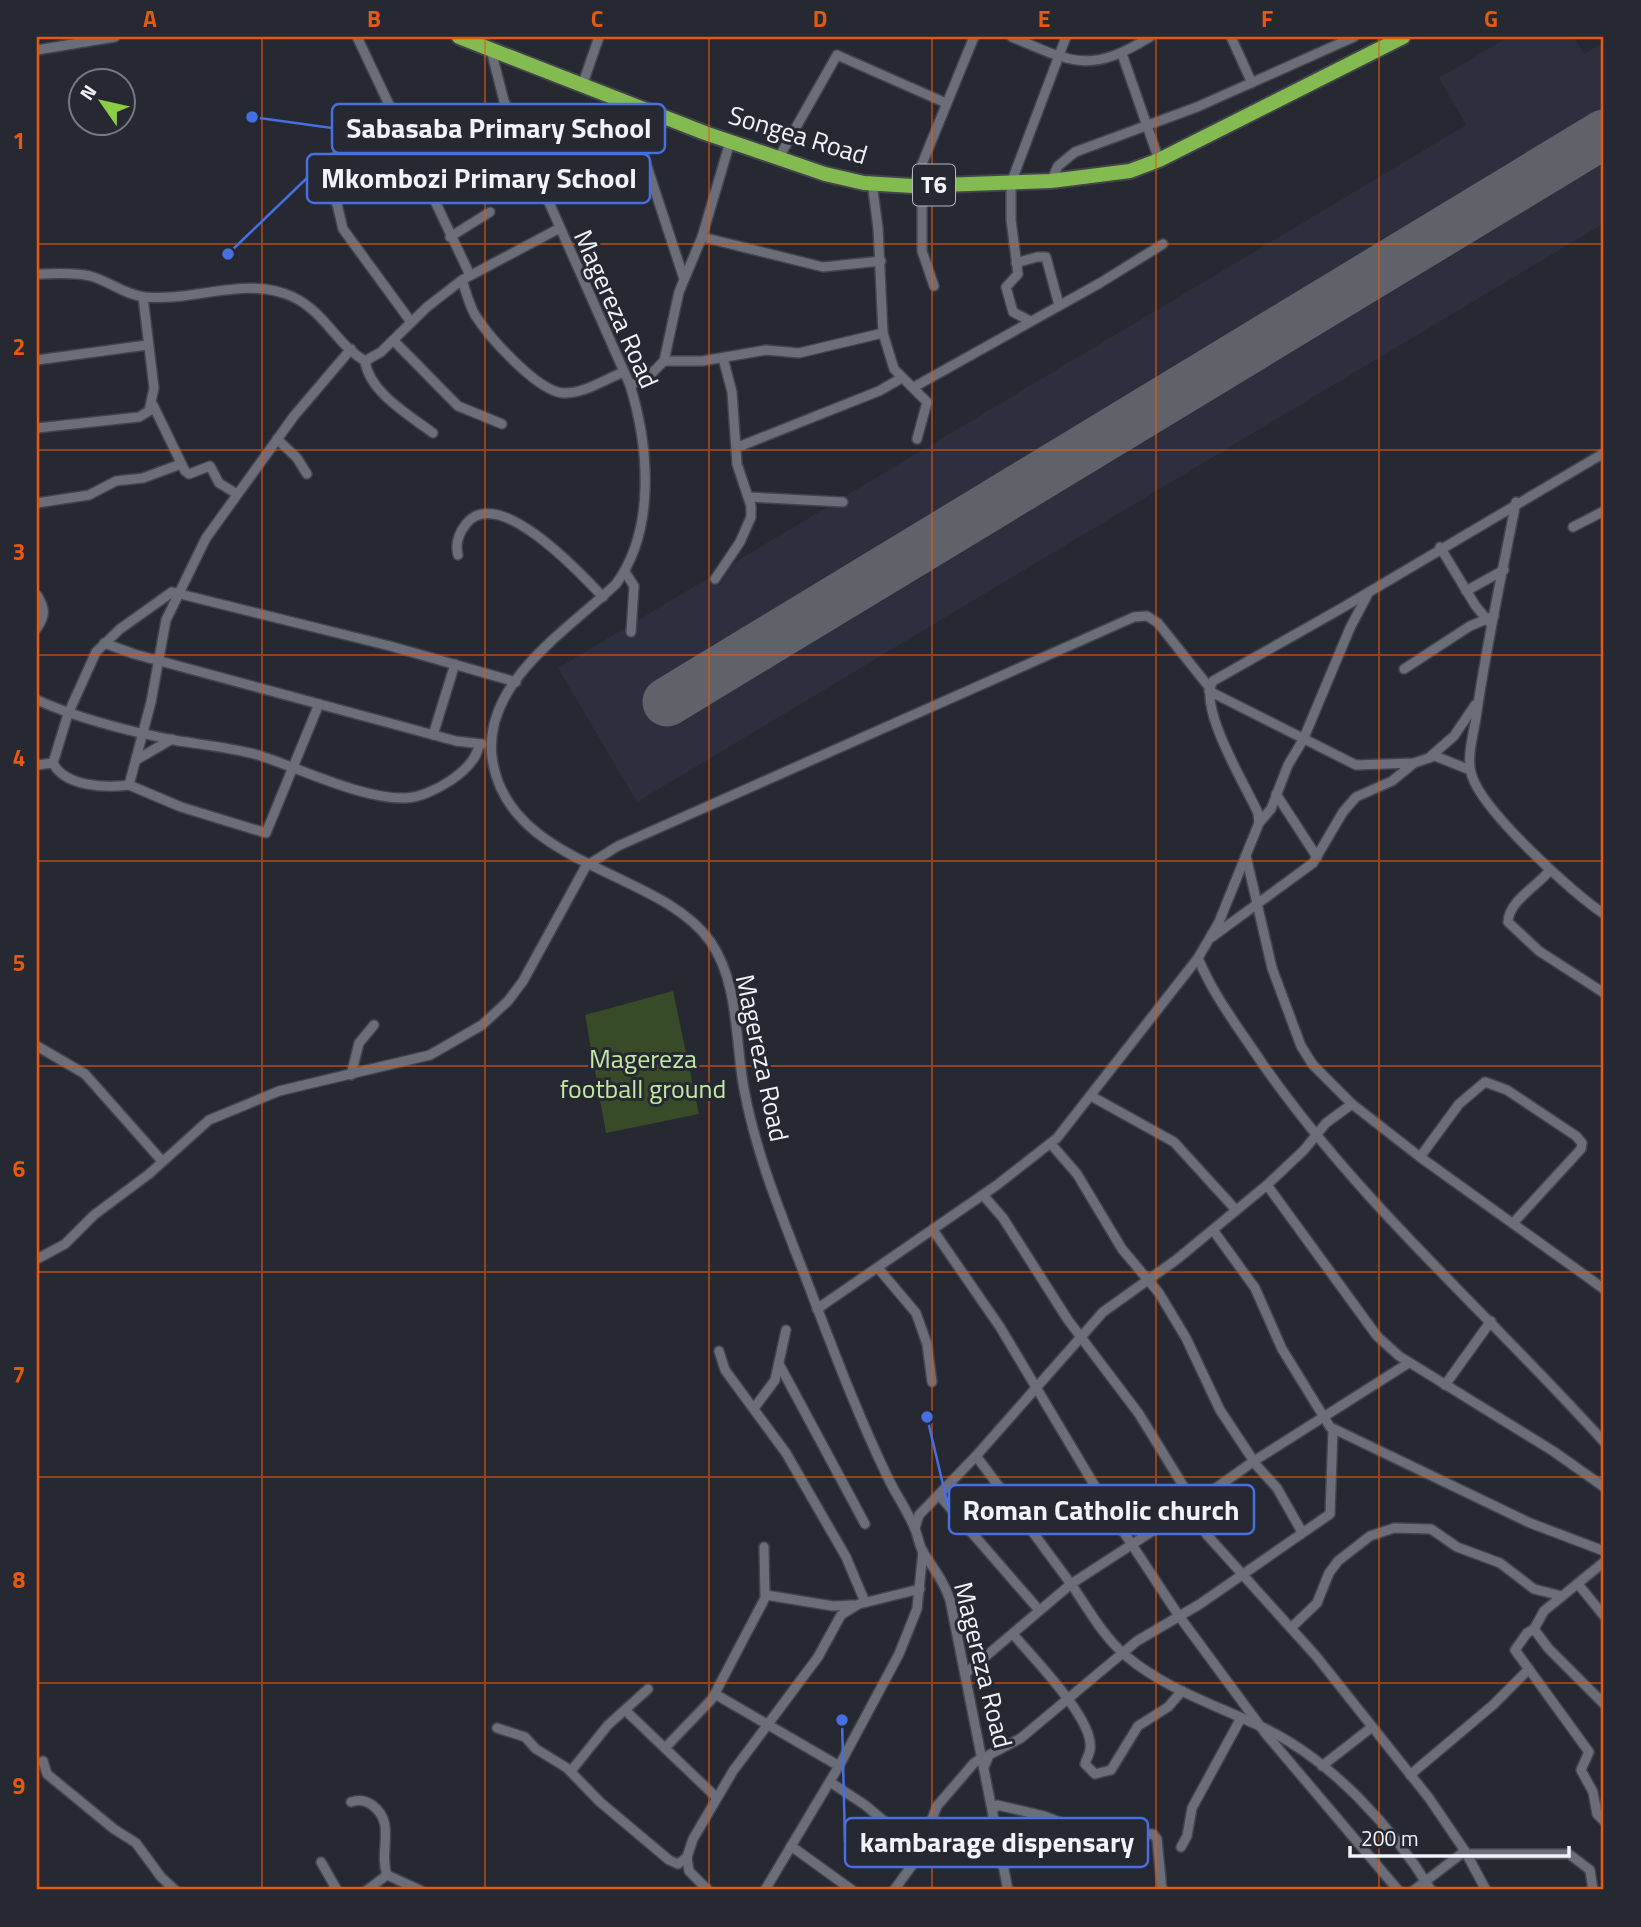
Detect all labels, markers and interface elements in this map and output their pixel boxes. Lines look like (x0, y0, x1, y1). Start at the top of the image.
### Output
text: A (143, 1, 157, 36)
text: B (367, 1, 381, 36)
text: C (591, 1, 603, 36)
text: D (813, 1, 827, 36)
text: E (1038, 1, 1050, 36)
text: F (1261, 1, 1273, 36)
text: G (1484, 1, 1498, 36)
north arrow (66, 66, 136, 136)
text: N (72, 79, 103, 106)
street label: Songea Road (724, 95, 872, 174)
callout: Sabasaba Primary School (332, 104, 665, 153)
text: Sabasaba Primary School (346, 106, 652, 149)
text: 1 (13, 123, 25, 158)
callout: Mkombozi Primary School (307, 154, 650, 203)
text: Mkombozi Primary School (321, 156, 637, 199)
road number: T6 (913, 164, 955, 205)
street label: Magereza Road (564, 223, 669, 394)
text: 2 (13, 329, 25, 364)
text: 3 (13, 534, 25, 569)
text: 4 (13, 740, 25, 775)
text: 5 (13, 945, 25, 980)
street label: Magereza Road (726, 971, 799, 1145)
park label: Magereza football ground (560, 1039, 726, 1108)
text: 6 (13, 1151, 26, 1186)
text: 7 (13, 1357, 25, 1392)
callout: Roman Catholic church (949, 1485, 1254, 1534)
text: Roman Catholic church (963, 1488, 1239, 1531)
text: 8 (13, 1562, 26, 1597)
street label: Magereza Road (944, 1578, 1023, 1752)
text: 9 (13, 1768, 26, 1803)
scale bar (1350, 1815, 1569, 1859)
callout: kambarage dispensary (845, 1818, 1148, 1867)
text: kambarage dispensary (860, 1820, 1134, 1863)
text: 200 m (1361, 1822, 1418, 1854)

